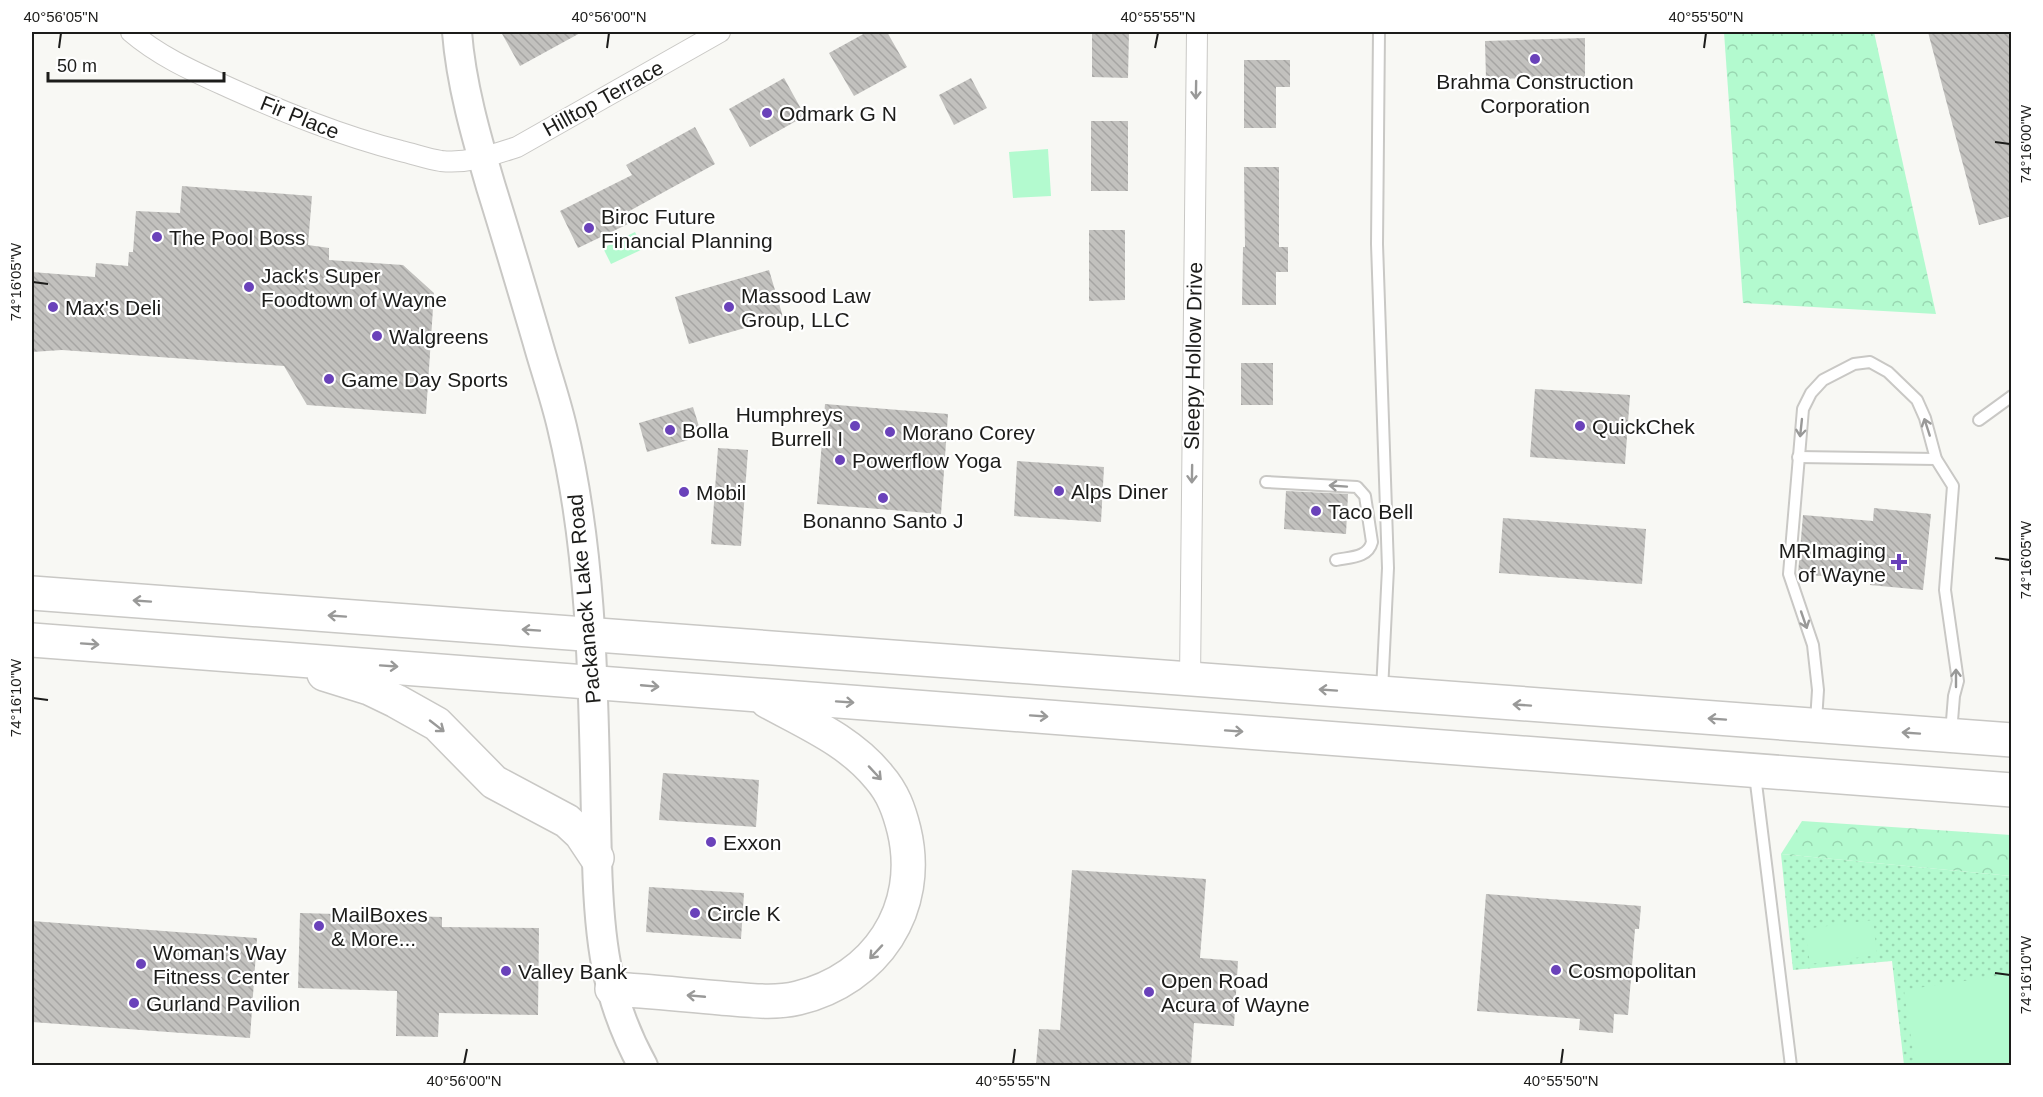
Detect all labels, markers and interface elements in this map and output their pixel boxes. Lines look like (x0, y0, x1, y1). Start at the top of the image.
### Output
text: 40°56'05"N (23, 8, 99, 25)
text: 40°56'00"N (571, 8, 647, 25)
text: 40°55'55"N (1120, 8, 1196, 25)
text: 40°55'50"N (1668, 8, 1744, 25)
scale bar (48, 45, 224, 83)
marker: Brahma Construction Corporation (1528, 52, 1542, 66)
street label: Hilltop Terrace (539, 55, 667, 141)
text: 50 m (57, 56, 97, 76)
place label: Brahma Construction Corporation (1436, 70, 1634, 117)
one-way arrow (1190, 79, 1202, 99)
street label: Fir Place (257, 91, 343, 143)
place label: Odmark G N (779, 102, 897, 125)
text: 74°16'00"W (2017, 104, 2034, 183)
marker: Odmark G N (760, 106, 774, 120)
place label: Biroc Future Financial Planning (601, 205, 773, 252)
marker: Biroc Future Financial Planning (582, 221, 596, 235)
place label: The Pool Boss (169, 226, 306, 249)
marker: The Pool Boss (150, 230, 164, 244)
text: 74°16'05"W (7, 242, 24, 321)
street label: Sleepy Hollow Drive (1180, 262, 1206, 450)
place label: Jack's Super Foodtown of Wayne (261, 264, 447, 311)
marker: Jack's Super Foodtown of Wayne (242, 280, 256, 294)
place label: Massood Law Group, LLC (741, 284, 871, 331)
place label: Max's Deli (65, 296, 161, 319)
marker: Max's Deli (46, 300, 60, 314)
marker: Massood Law Group, LLC (722, 300, 736, 314)
place label: Walgreens (389, 325, 489, 348)
marker: Walgreens (370, 329, 384, 343)
place label: Game Day Sports (341, 368, 508, 391)
marker: Game Day Sports (322, 372, 336, 386)
place label: Humphreys Burrell I (736, 403, 843, 450)
place label: QuickChek (1592, 415, 1695, 438)
one-way arrow (1795, 417, 1806, 437)
one-way arrow (1921, 418, 1932, 437)
place label: Bolla (682, 419, 729, 442)
marker: Humphreys Burrell I (848, 419, 862, 433)
marker: QuickChek (1573, 419, 1587, 433)
place label: Morano Corey (902, 421, 1036, 444)
marker: Bolla (663, 423, 677, 437)
marker: Morano Corey (883, 425, 897, 439)
place label: Powerflow Yoga (852, 449, 1002, 472)
marker: Powerflow Yoga (833, 453, 847, 467)
one-way arrow (1186, 463, 1198, 483)
place label: Alps Diner (1071, 480, 1168, 503)
place label: Mobil (696, 481, 746, 504)
one-way arrow (1329, 481, 1349, 492)
marker: Alps Diner (1052, 484, 1066, 498)
marker: Mobil (677, 485, 691, 499)
marker: Bonanno Santo J (876, 491, 890, 505)
street label: Packanack Lake Road (563, 493, 605, 705)
place label: Taco Bell (1328, 500, 1413, 523)
marker: Taco Bell (1309, 504, 1323, 518)
place label: Bonanno Santo J (802, 509, 964, 532)
text: 74°16'05"W (2017, 520, 2034, 599)
place label: MRImaging of Wayne (1779, 539, 1886, 586)
marker: MRImaging of Wayne (1890, 553, 1908, 571)
one-way arrow (133, 595, 153, 606)
one-way arrow (327, 610, 347, 621)
one-way arrow (1799, 610, 1810, 629)
one-way arrow (522, 624, 542, 635)
one-way arrow (79, 639, 99, 650)
text: 74°16'10"W (7, 658, 24, 737)
one-way arrow (379, 661, 398, 672)
one-way arrow (1950, 669, 1962, 688)
one-way arrow (640, 681, 660, 692)
one-way arrow (1318, 685, 1338, 696)
one-way arrow (834, 697, 854, 708)
one-way arrow (1513, 699, 1533, 710)
one-way arrow (1029, 711, 1049, 722)
one-way arrow (1707, 714, 1727, 725)
one-way arrow (429, 720, 445, 733)
one-way arrow (1223, 725, 1243, 736)
one-way arrow (1902, 727, 1922, 738)
one-way arrow (868, 766, 883, 781)
place label: Exxon (723, 831, 781, 854)
marker: Exxon (704, 835, 718, 849)
place label: Circle K (707, 902, 781, 925)
place label: MailBoxes & More... (331, 903, 428, 950)
marker: Circle K (688, 906, 702, 920)
marker: MailBoxes & More... (312, 919, 326, 933)
text: 74°16'10"W (2017, 935, 2034, 1014)
place label: Woman's Way Fitness Center (153, 941, 290, 988)
one-way arrow (869, 944, 883, 959)
marker: Woman's Way Fitness Center (134, 957, 148, 971)
place label: Cosmopolitan (1568, 959, 1696, 982)
place label: Valley Bank (518, 960, 628, 983)
marker: Cosmopolitan (1549, 963, 1563, 977)
marker: Valley Bank (499, 964, 513, 978)
place label: Open Road Acura of Wayne (1161, 969, 1310, 1016)
marker: Open Road Acura of Wayne (1142, 985, 1156, 999)
one-way arrow (686, 990, 706, 1001)
place label: Gurland Pavilion (146, 992, 300, 1015)
marker: Gurland Pavilion (127, 996, 141, 1010)
text: 40°56'00"N (426, 1072, 502, 1089)
text: 40°55'55"N (975, 1072, 1051, 1089)
text: 40°55'50"N (1523, 1072, 1599, 1089)

